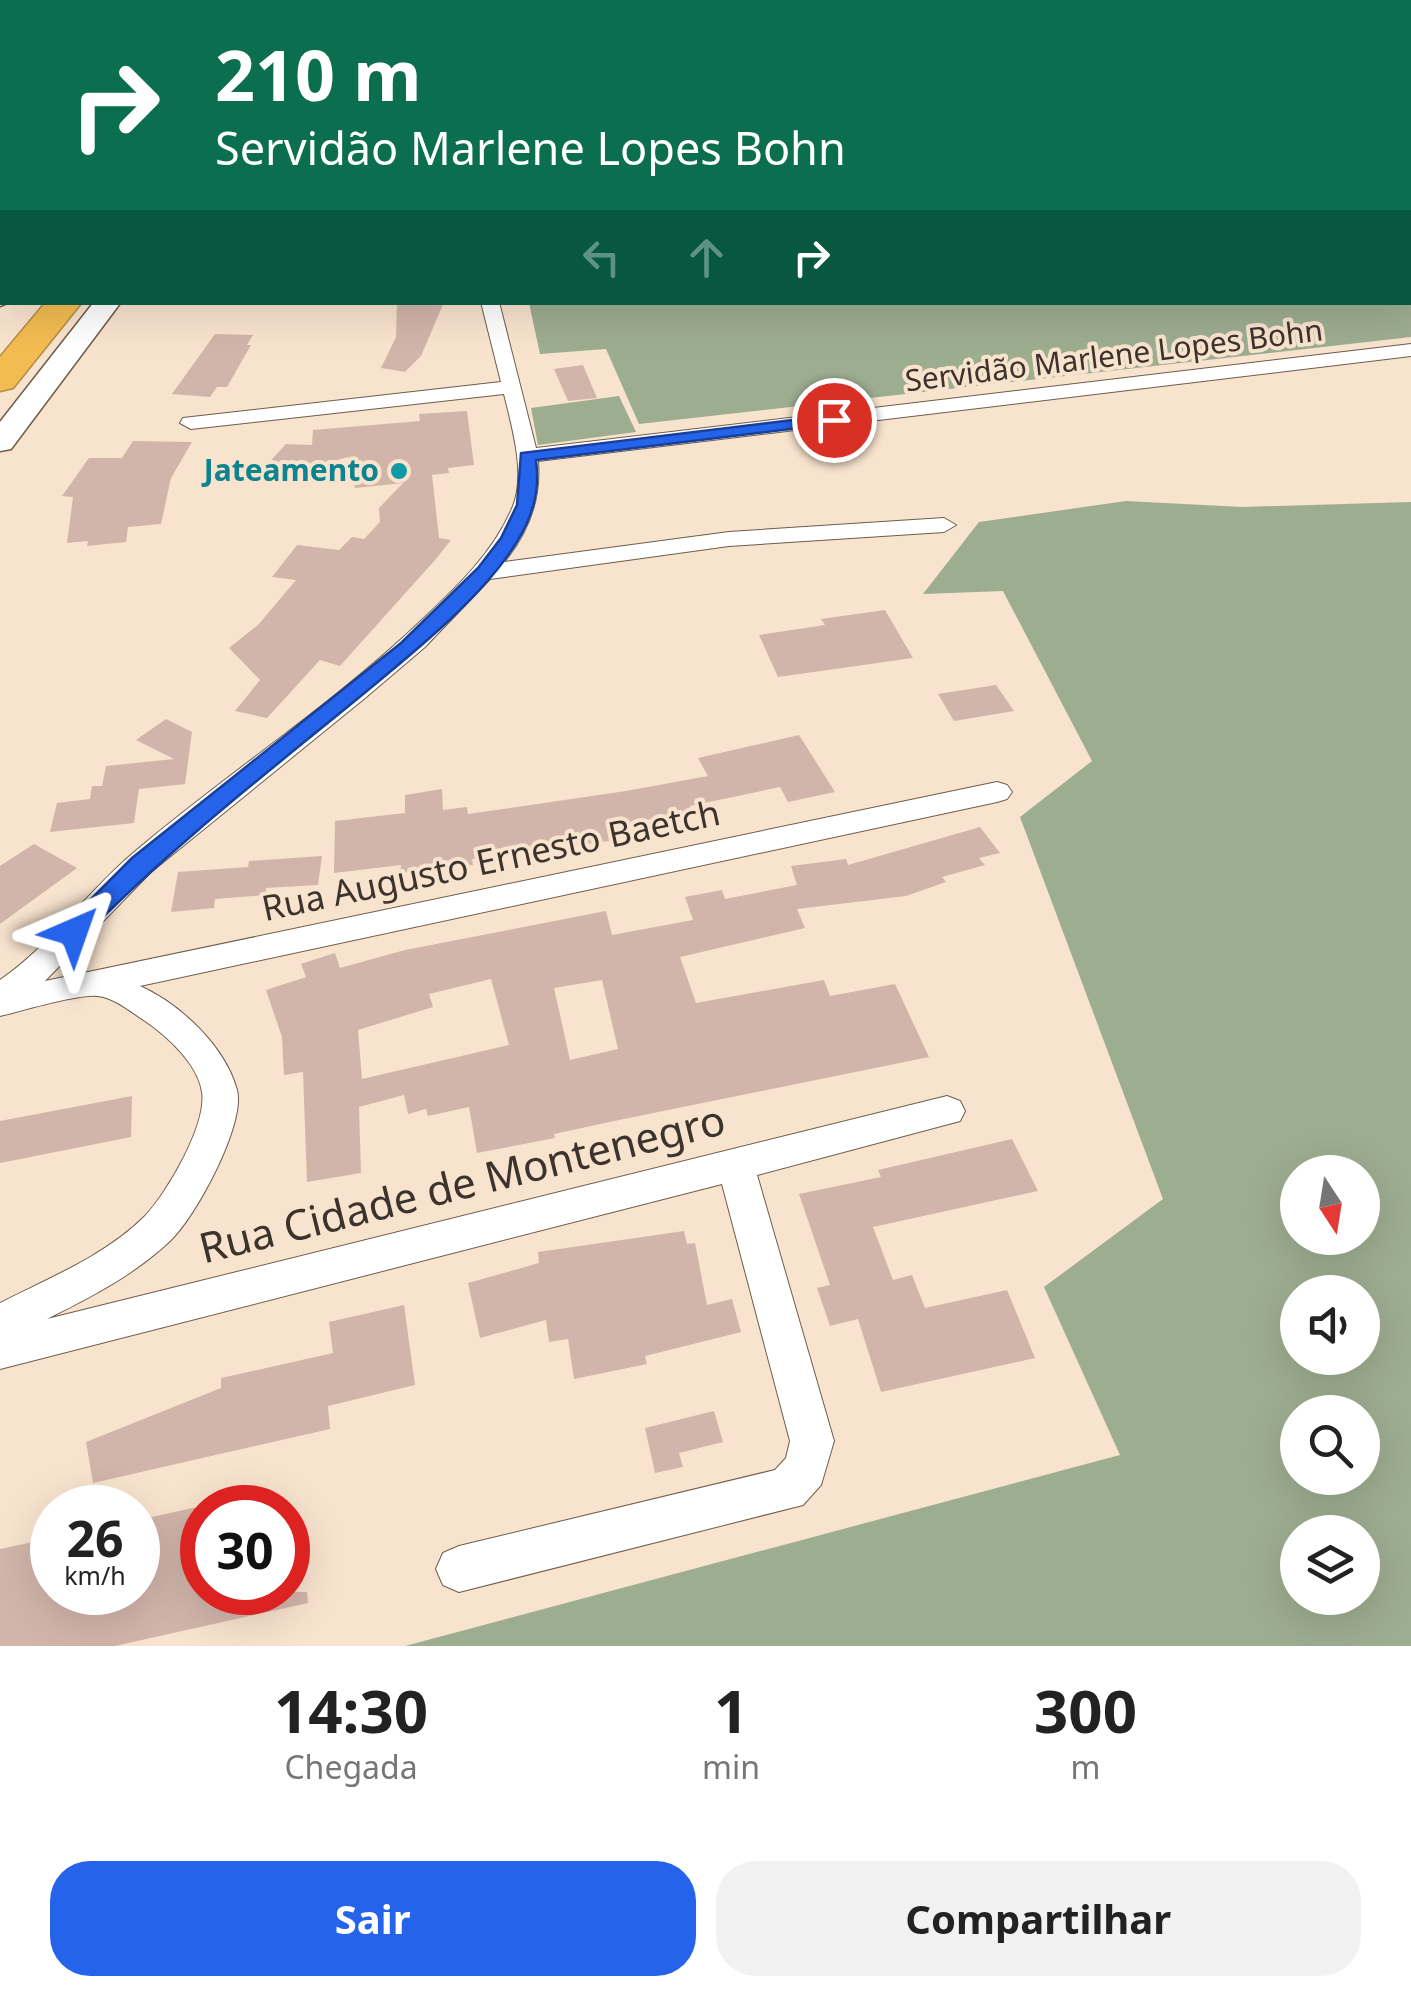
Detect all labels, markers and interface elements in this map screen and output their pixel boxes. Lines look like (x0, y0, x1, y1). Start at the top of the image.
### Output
text: 210 m (215, 26, 422, 122)
icon: right (50, 40, 180, 170)
text: Servidão Marlene Lopes Bohn (215, 117, 846, 178)
icon: left (574, 230, 629, 285)
icon: ahead (679, 230, 734, 285)
icon: right (784, 230, 839, 285)
street label: Servidão Marlene Lopes Bohn (903, 309, 1325, 400)
pin (792, 378, 877, 463)
icon: arrive (807, 393, 862, 448)
place label: Jateamento (201, 449, 379, 490)
marker: Jateamento (388, 460, 410, 482)
street label: Rua Augusto Ernesto Baetch (257, 788, 724, 931)
position arrow (22, 880, 126, 984)
street label: Rua Cidade de Montenegro (193, 1090, 730, 1276)
north arrow (1280, 1155, 1380, 1255)
map controls (1280, 1155, 1380, 1615)
button: sound (1280, 1275, 1380, 1375)
button: search (1280, 1395, 1380, 1495)
speed limit sign: 30 (180, 1485, 310, 1615)
text: 26 (66, 1504, 124, 1572)
button: layers (1280, 1515, 1380, 1615)
text: km/h (64, 1558, 126, 1592)
text: 14:30 (274, 1669, 428, 1751)
text: 1 (714, 1669, 748, 1751)
text: 300 (1034, 1669, 1137, 1751)
text: Chegada (284, 1745, 418, 1788)
text: min (702, 1745, 760, 1788)
text: m (1071, 1745, 1100, 1788)
button: Sair (50, 1861, 696, 1976)
button: Compartilhar (716, 1861, 1361, 1976)

